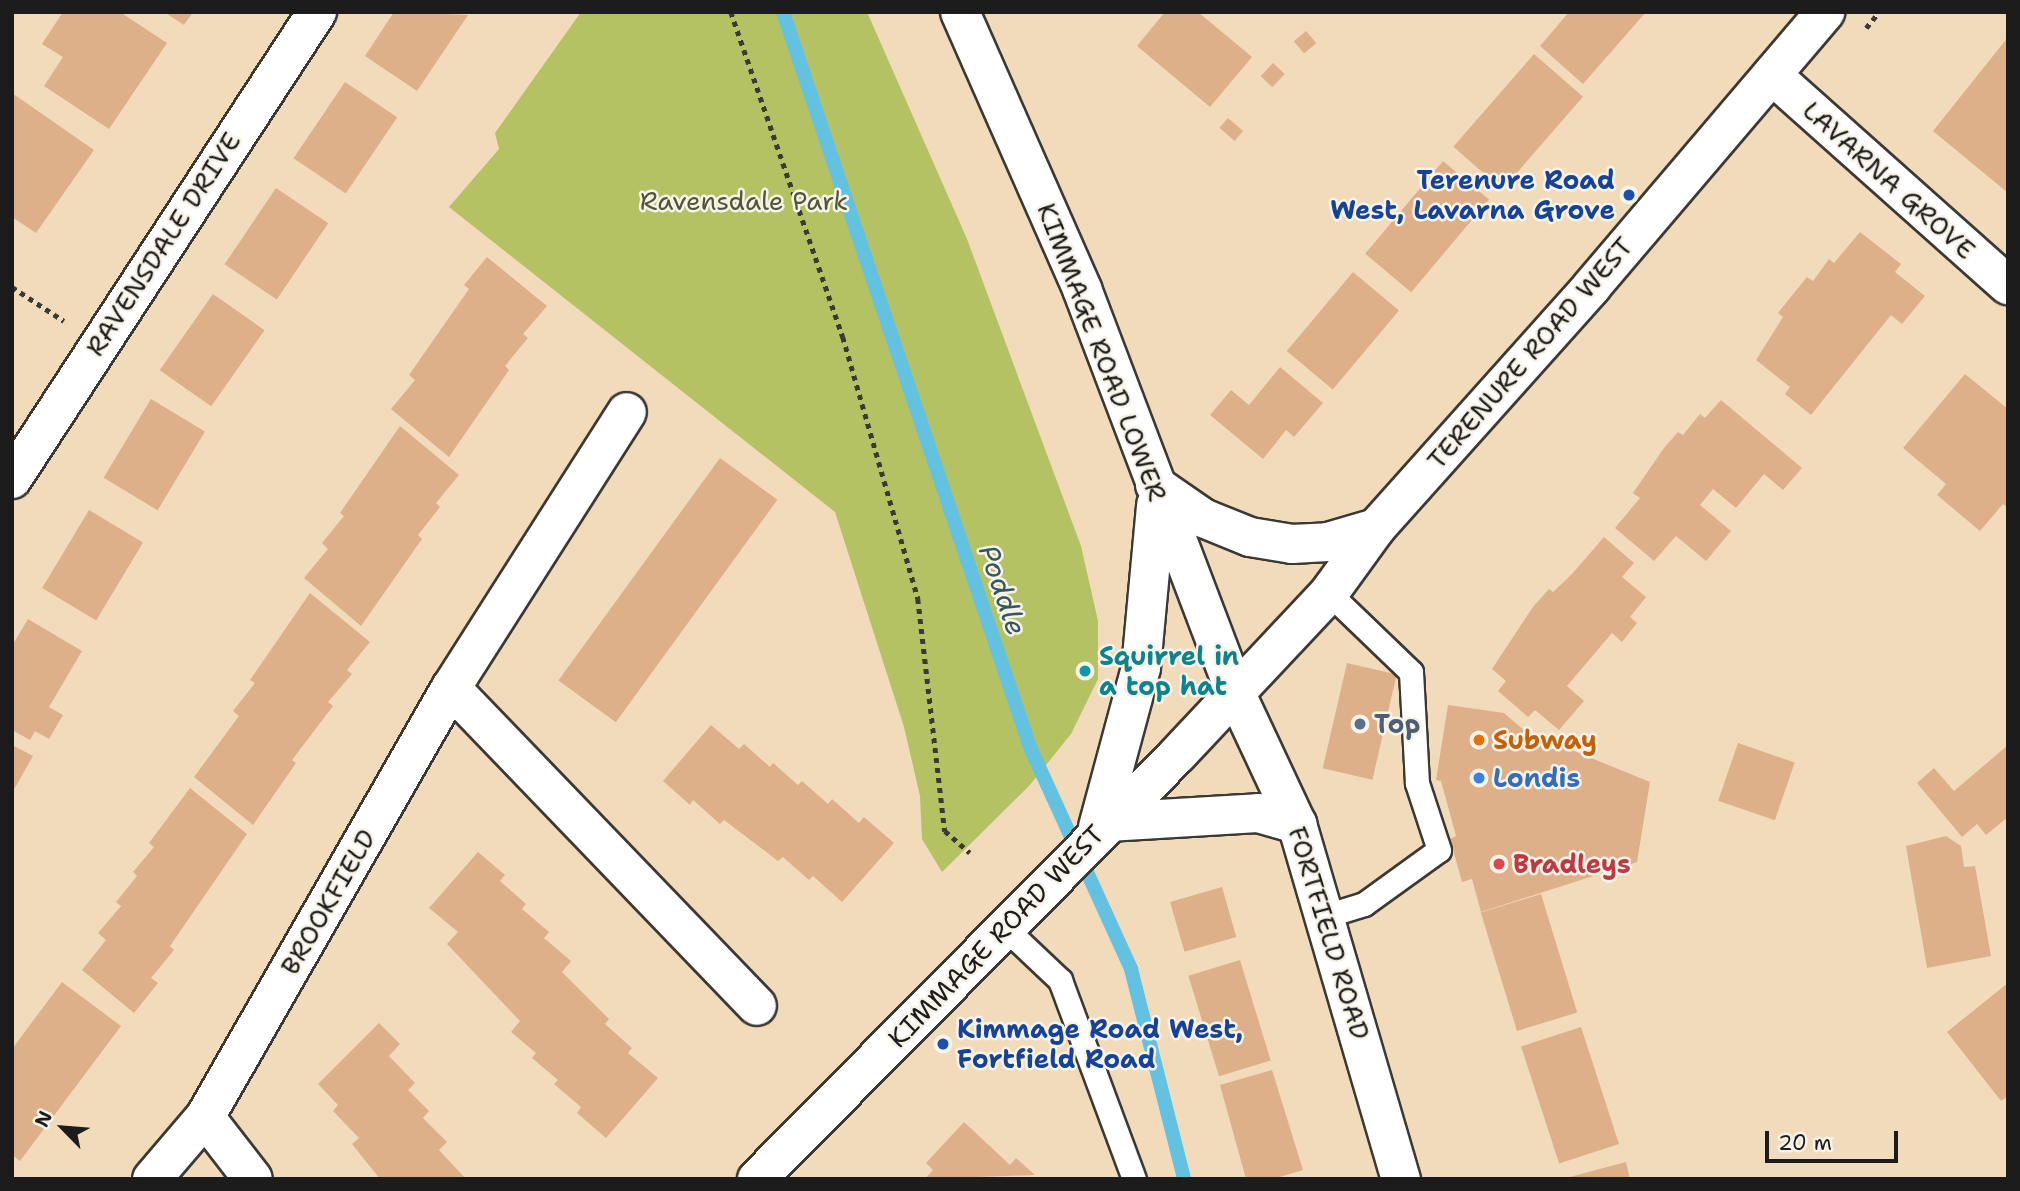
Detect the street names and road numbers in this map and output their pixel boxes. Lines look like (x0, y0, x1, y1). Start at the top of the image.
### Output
street label: LAVARNA GROVE (1796, 94, 1982, 266)
street label: RAVENSDALE DRIVE (79, 126, 247, 362)
street label: KIMMAGE ROAD LOWER (1031, 199, 1173, 505)
street label: TERENURE ROAD WEST (1421, 231, 1639, 475)
street label: KIMMAGE ROAD WEST (882, 818, 1110, 1054)
street label: FORTFIELD ROAD (1282, 823, 1376, 1043)
street label: BROOKFIELD (274, 824, 382, 980)

